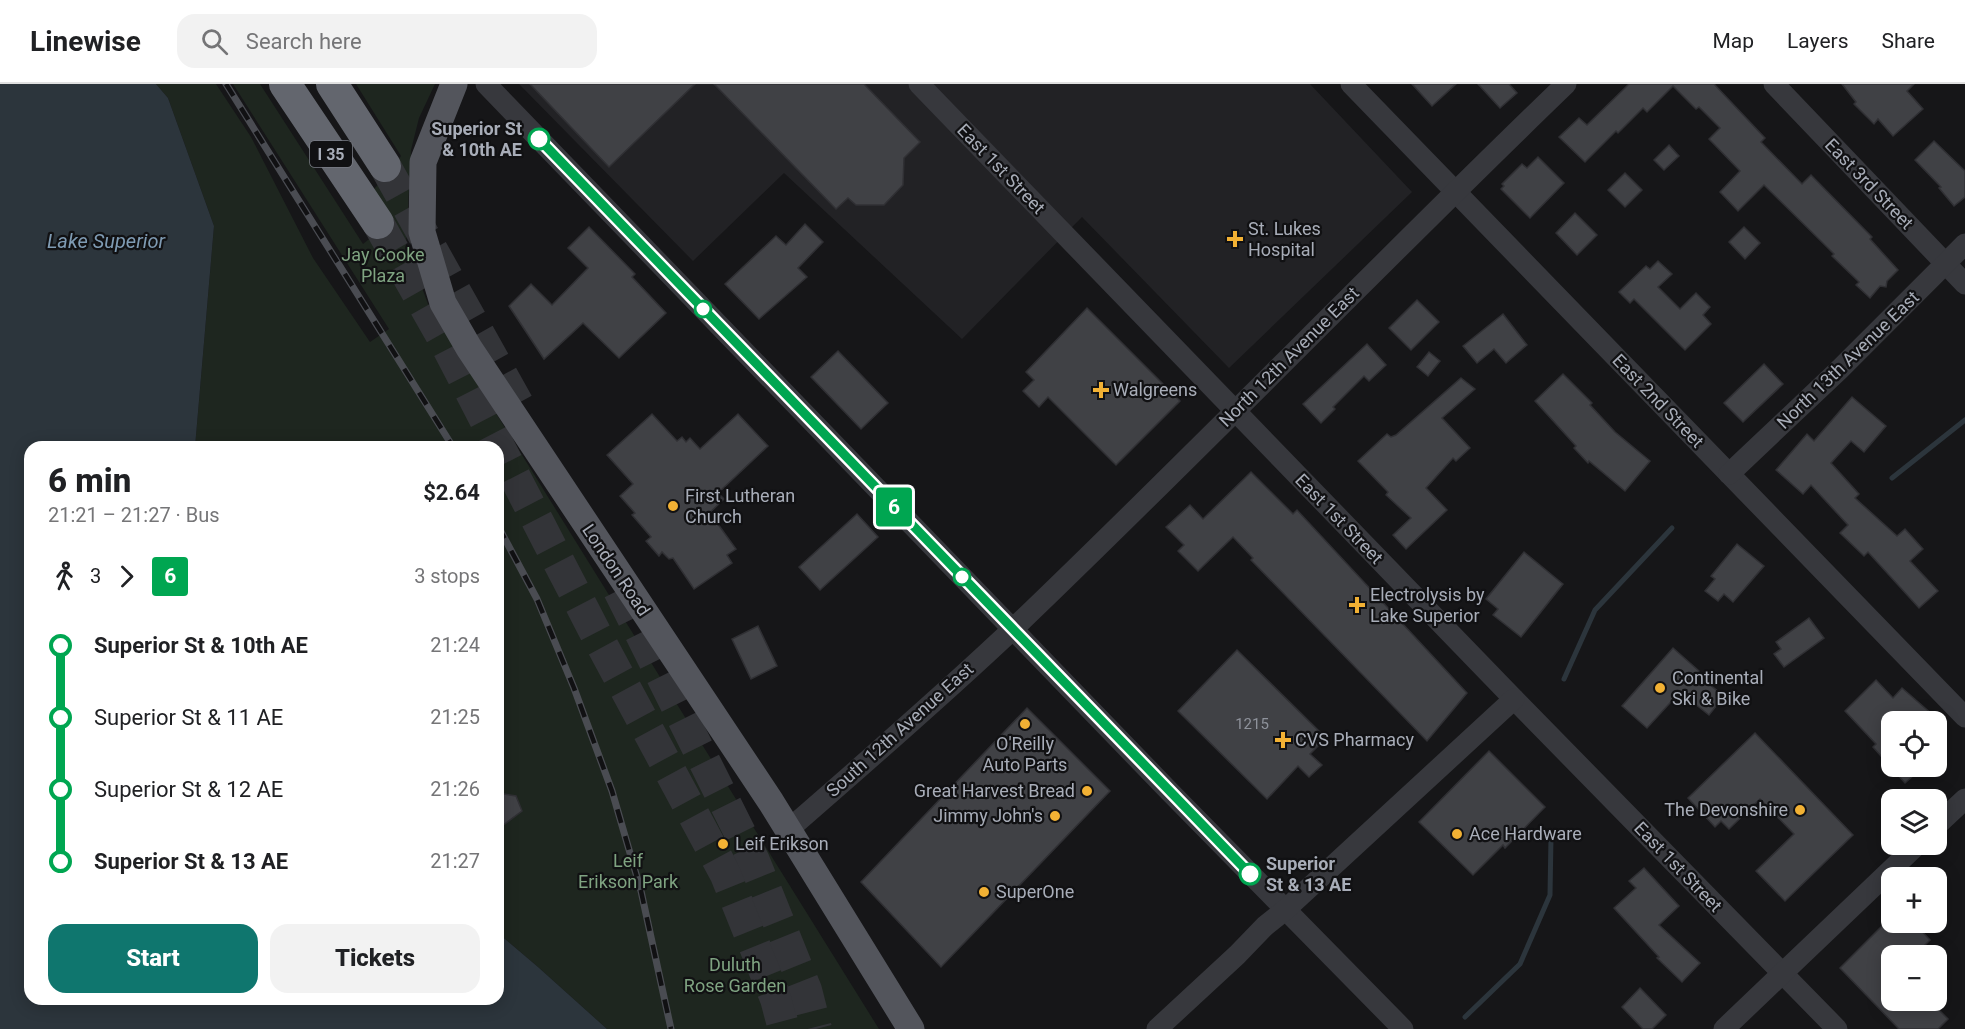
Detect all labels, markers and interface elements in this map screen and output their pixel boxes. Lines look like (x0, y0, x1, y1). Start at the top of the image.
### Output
search box (177, 14, 597, 68)
text: Linewise (30, 25, 141, 58)
icon: search (198, 25, 231, 58)
text: Search here (246, 29, 362, 54)
text: Map (1712, 29, 1754, 53)
text: Layers (1787, 29, 1848, 53)
text: Share (1881, 29, 1935, 53)
place label: Superior St & 10th AE (431, 118, 522, 160)
street label: East 1st Street (953, 119, 1050, 218)
marker: Superior St & 10th AE (528, 128, 550, 150)
street label: East 3rd Street (1821, 134, 1918, 233)
road number: I 35 (310, 141, 352, 167)
place label: St. Lukes Hospital (1248, 218, 1321, 260)
water label: Lake Superior (47, 229, 167, 253)
marker: St. Lukes Hospital (1226, 230, 1244, 248)
park label: Jay Cooke Plaza (341, 244, 425, 286)
street label: North 12th Avenue East (1214, 282, 1363, 431)
street label: North 13th Avenue East (1772, 286, 1923, 433)
unlabelled marker (694, 300, 712, 318)
street label: East 2nd Street (1608, 350, 1708, 452)
place label: Walgreens (1113, 379, 1197, 400)
marker: Walgreens (1094, 383, 1108, 397)
text: 6 min (48, 461, 131, 500)
street label: East 1st Street (1291, 469, 1388, 568)
text: $2.64 (423, 480, 480, 505)
place label: First Lutheran Church (685, 485, 795, 527)
line badge: 6 (874, 488, 914, 526)
text: 6 (888, 495, 900, 519)
marker: First Lutheran Church (666, 499, 680, 513)
text: 21:21 – 21:27 · Bus (48, 503, 220, 527)
street label: London Road (578, 520, 655, 620)
icon: walk (48, 560, 81, 593)
icon: forward (110, 560, 143, 593)
text: 3 (90, 564, 101, 588)
text: 6 (164, 564, 176, 588)
text: 3 stops (414, 564, 480, 588)
unlabelled marker (953, 568, 971, 586)
place label: Electrolysis by Lake Superior (1370, 584, 1485, 626)
marker: Electrolysis by Lake Superior (1348, 596, 1366, 614)
text: Superior St & 10th AE (94, 633, 308, 658)
text: 21:24 (430, 633, 480, 657)
street label: South 12th Avenue East (822, 658, 977, 801)
place label: Continental Ski & Bike (1672, 667, 1764, 709)
marker: Continental Ski & Bike (1653, 681, 1667, 695)
text: Superior St & 11 AE (94, 705, 283, 730)
text: 21:25 (430, 705, 480, 729)
map controls (1881, 711, 1947, 1011)
button: locate (1881, 711, 1947, 777)
house number: 1215 (1235, 715, 1269, 733)
marker: O'Reilly Auto Parts (1018, 717, 1032, 731)
place label: CVS Pharmacy (1295, 729, 1414, 750)
place label: O'Reilly Auto Parts (983, 733, 1067, 775)
marker: CVS Pharmacy (1276, 733, 1290, 747)
text: Superior St & 12 AE (94, 777, 283, 802)
text: 21:26 (430, 777, 480, 801)
place label: Great Harvest Bread (914, 780, 1075, 801)
marker: Great Harvest Bread (1080, 784, 1094, 798)
button: layers (1881, 789, 1947, 855)
place label: The Devonshire (1664, 799, 1788, 820)
marker: The Devonshire (1793, 803, 1807, 817)
place label: Jimmy John's (933, 805, 1043, 826)
marker: Jimmy John's (1048, 809, 1062, 823)
street label: East 1st Street (1630, 817, 1727, 916)
place label: Ace Hardware (1469, 823, 1582, 844)
marker: Ace Hardware (1450, 827, 1464, 841)
place label: Leif Erikson (735, 833, 829, 854)
marker: Leif Erikson (716, 837, 730, 851)
text: Superior St & 13 AE (94, 849, 288, 874)
text: 21:27 (430, 849, 480, 873)
park label: Leif Erikson Park (578, 850, 679, 892)
place label: Superior St & 13 AE (1266, 853, 1351, 895)
marker: Superior St & 13 AE (1239, 863, 1261, 885)
button: + (1881, 867, 1947, 933)
place label: SuperOne (996, 881, 1074, 902)
marker: SuperOne (977, 885, 991, 899)
button: Start (48, 924, 258, 993)
button: Tickets (270, 924, 480, 993)
button: − (1881, 945, 1947, 1011)
park label: Duluth Rose Garden (684, 954, 786, 996)

